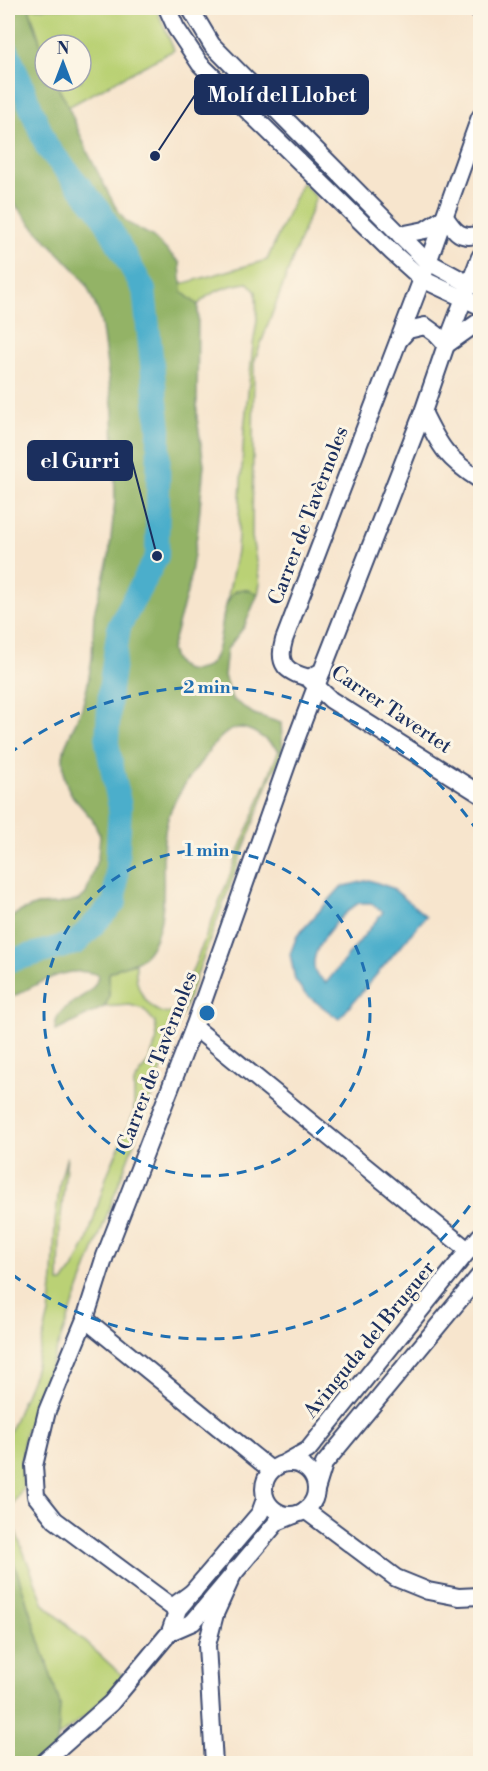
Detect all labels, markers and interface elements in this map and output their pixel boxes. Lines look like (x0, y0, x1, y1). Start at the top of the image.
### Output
north arrow (33, 33, 93, 93)
text: N (57, 39, 70, 59)
callout: Molí del Llobet (195, 75, 368, 114)
text: Molí del Llobet (207, 83, 357, 109)
street label: Carrer de Tavèrnoles (263, 423, 355, 609)
callout: el Gurri (28, 441, 132, 480)
text: el Gurri (40, 449, 120, 475)
street label: Carrer Tavertet (326, 660, 456, 760)
text: 2 min (183, 676, 231, 699)
text: 1 min (185, 839, 229, 862)
street label: Carrer de Tavèrnoles (112, 968, 204, 1154)
centre of rings (197, 1003, 217, 1023)
street label: Avinguda del Bruguer (298, 1256, 441, 1425)

